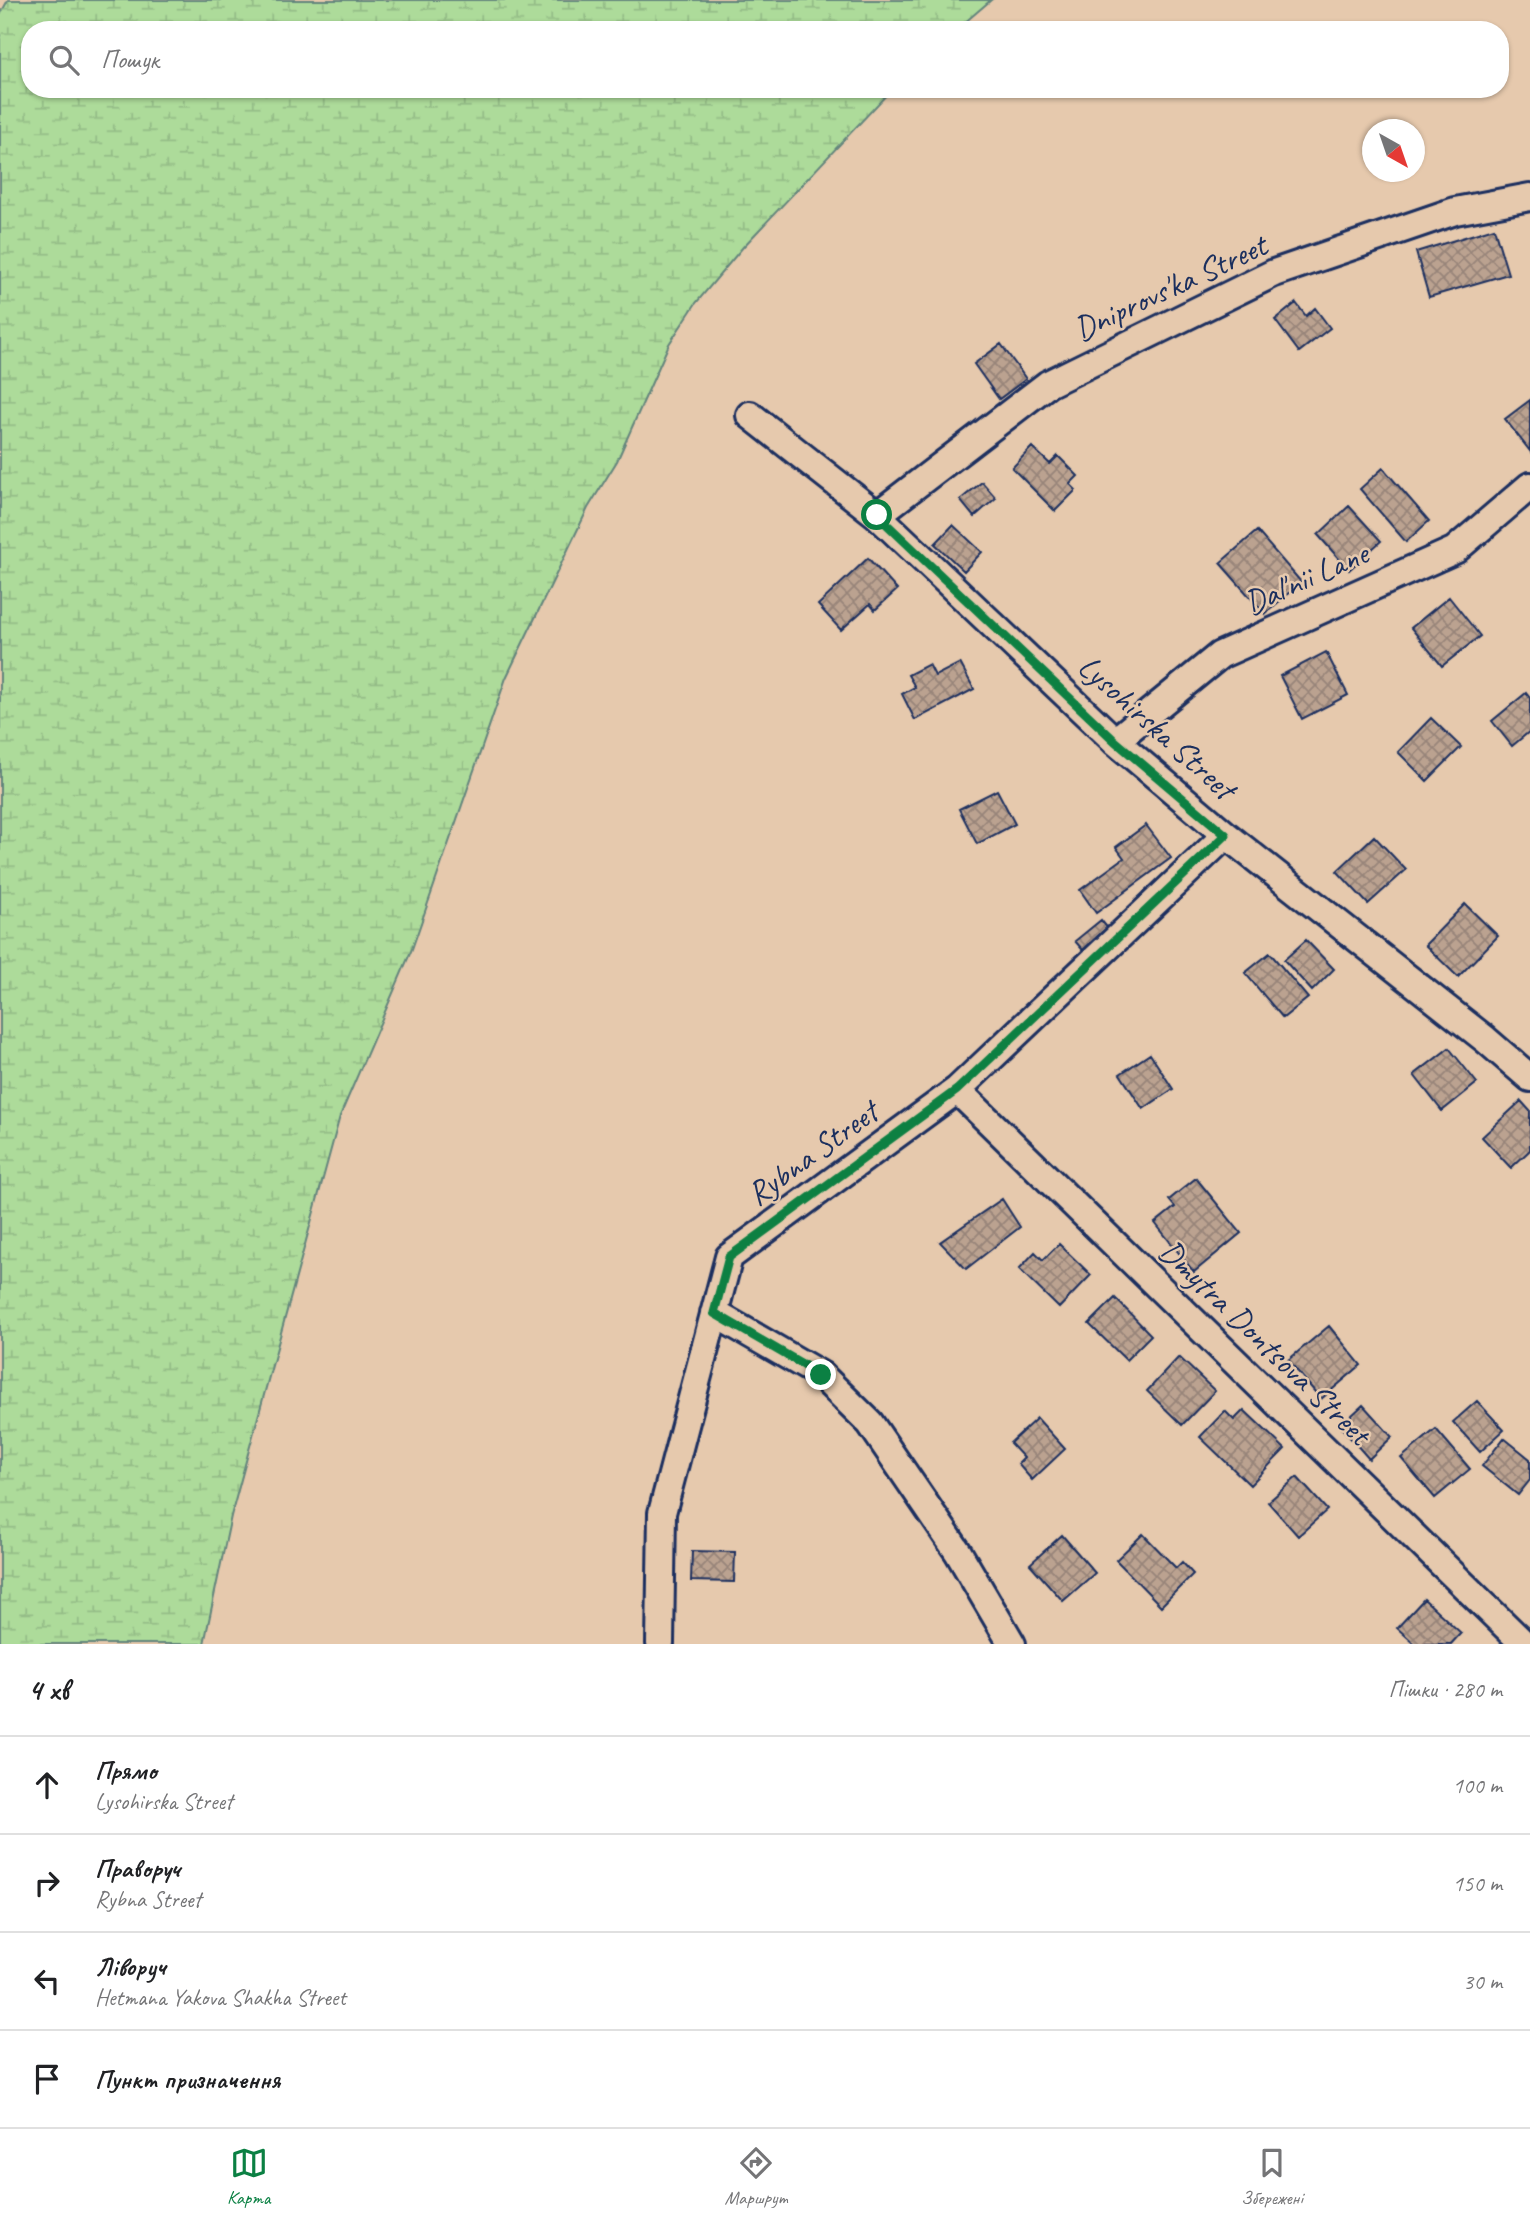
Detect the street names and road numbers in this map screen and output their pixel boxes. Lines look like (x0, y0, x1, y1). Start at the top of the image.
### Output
street label: Dniprovs'ka Street (1067, 223, 1276, 350)
street label: Dal'nii Lane (1237, 531, 1377, 624)
street label: Lysohirska Street (1070, 645, 1247, 811)
street label: Rybna Street (738, 1089, 889, 1215)
street label: Dmytra Dontsova Street (1150, 1230, 1382, 1456)

